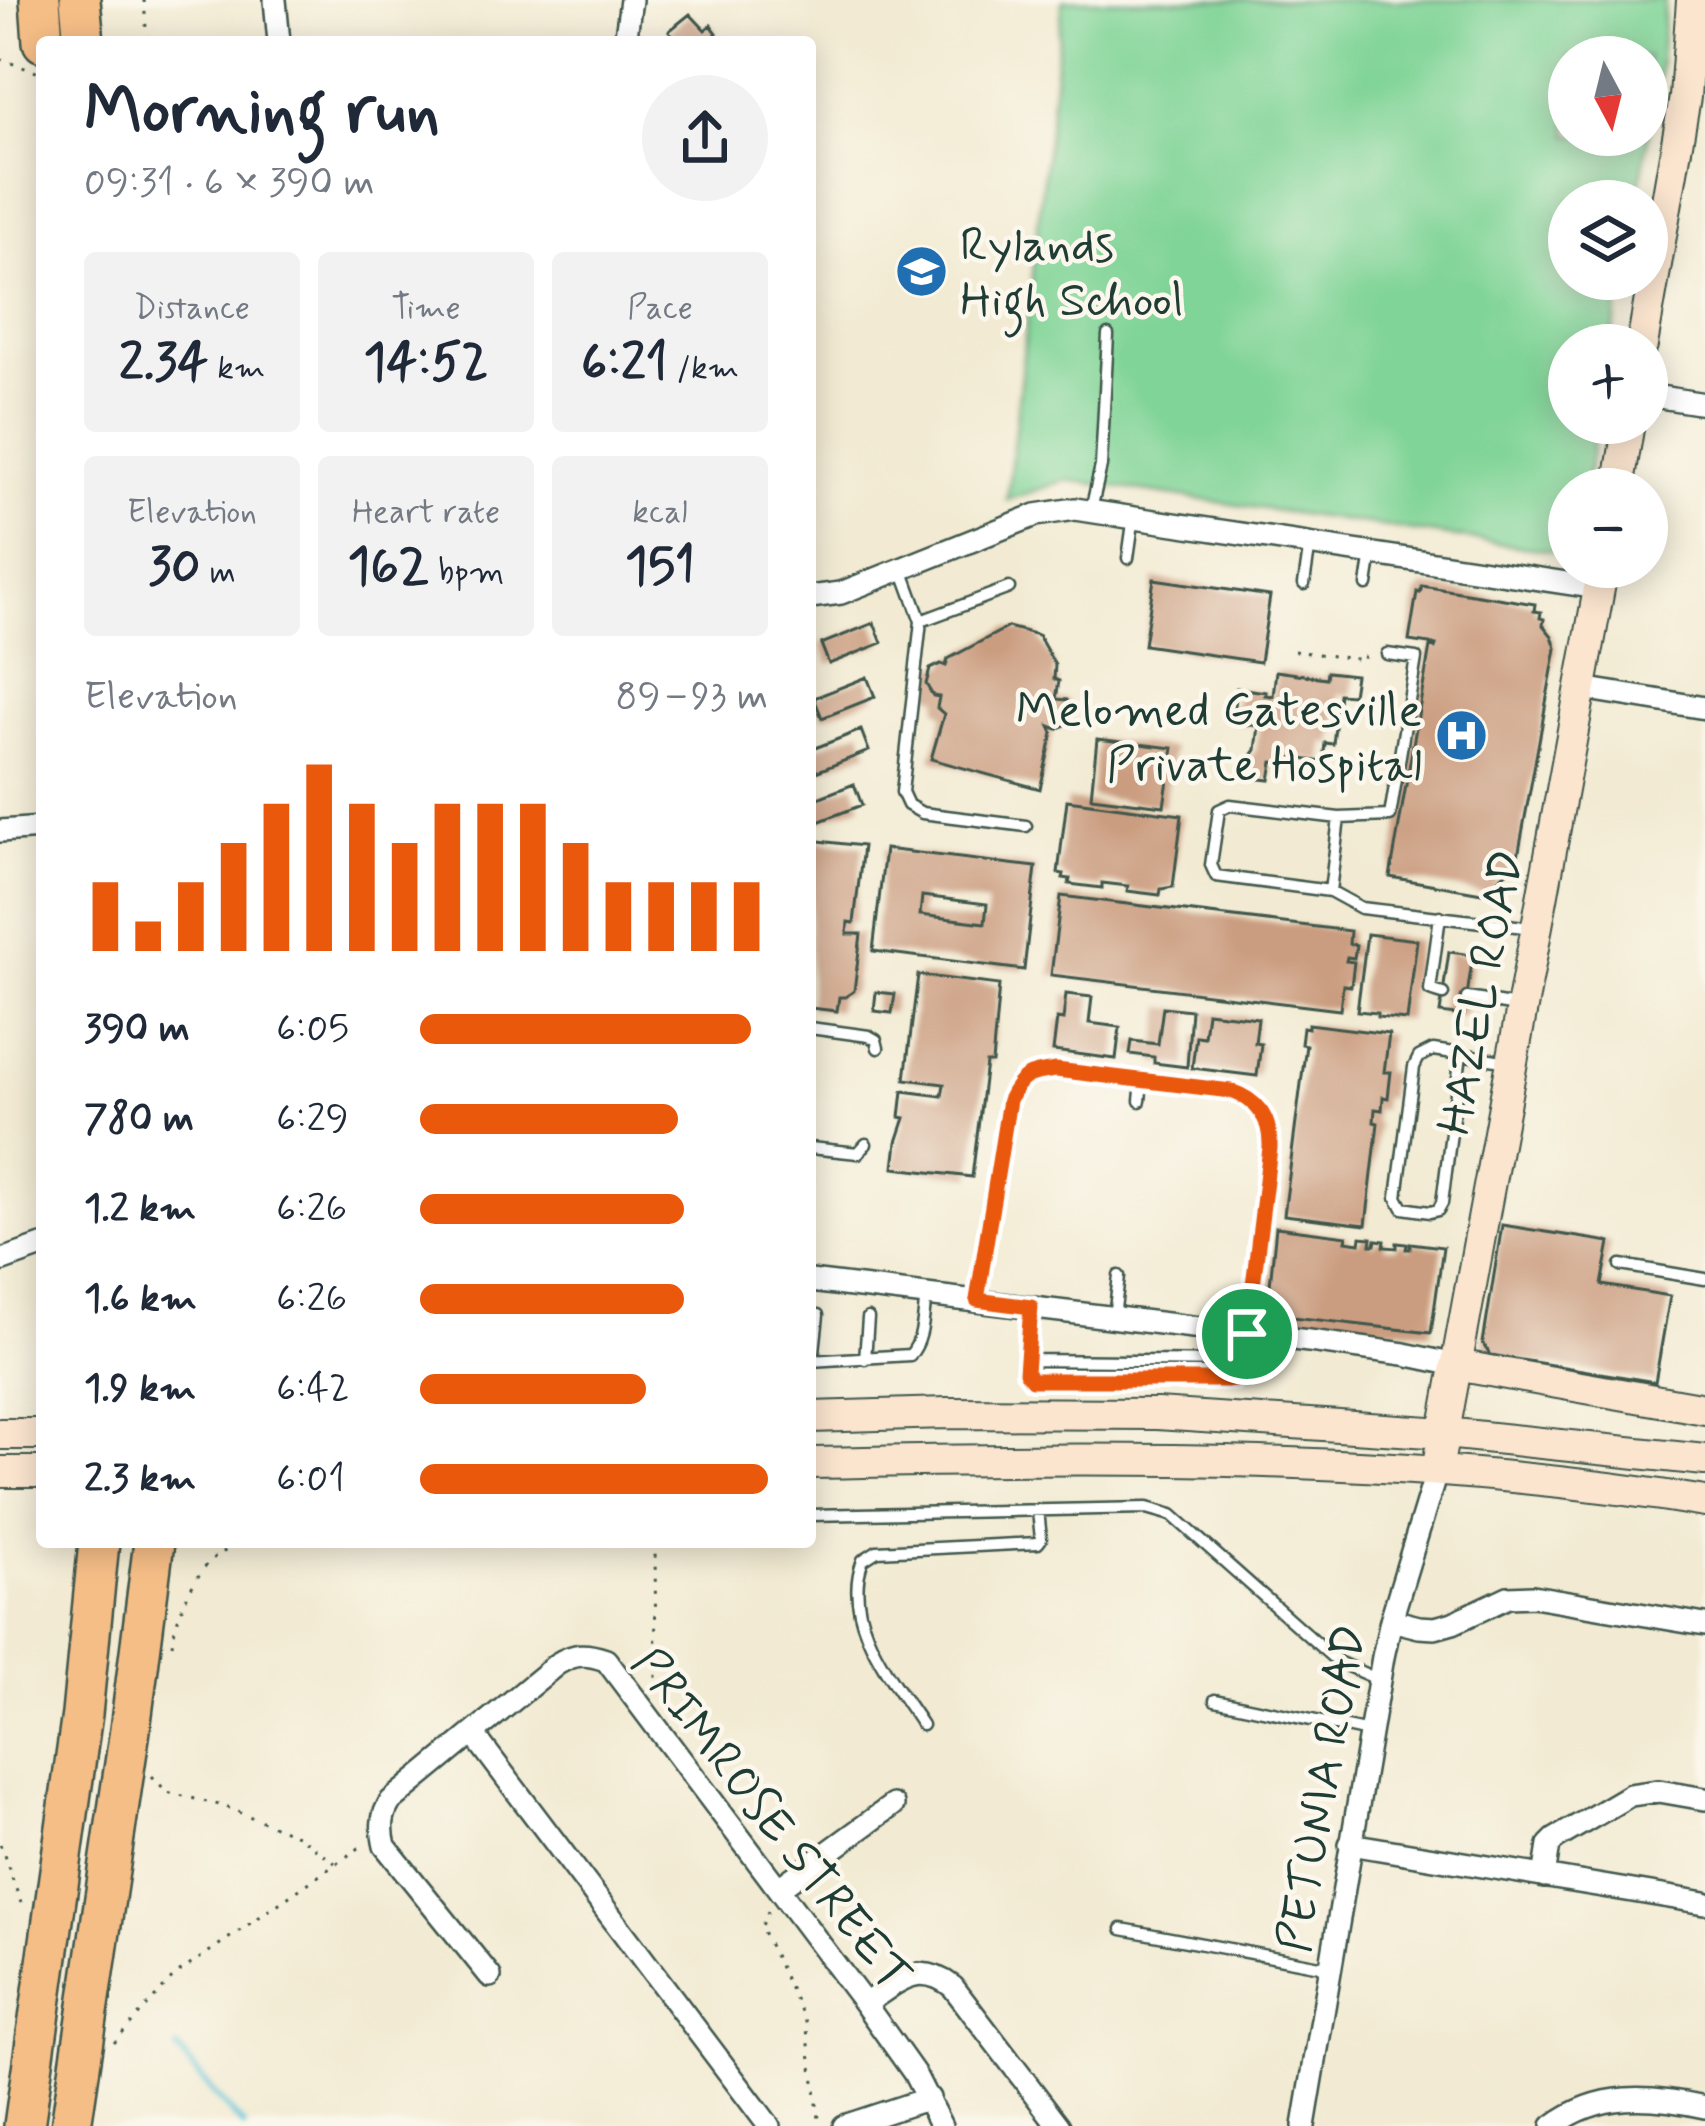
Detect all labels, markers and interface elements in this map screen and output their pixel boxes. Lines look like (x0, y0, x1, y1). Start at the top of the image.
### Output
north arrow (1548, 36, 1668, 156)
map controls (1548, 36, 1668, 588)
text: Morning run (84, 70, 440, 156)
button: share (642, 75, 768, 201)
text: 09:31 · 6 × 390 m (84, 158, 375, 209)
button: layers (1548, 180, 1668, 300)
place label: Rylands High School (960, 215, 1184, 338)
school or university icon: Rylands High School (893, 243, 949, 299)
text: Distance (134, 287, 250, 331)
text: Time (391, 287, 461, 331)
text: Pace (627, 287, 693, 331)
button: + (1548, 324, 1668, 444)
text: 2.34 (119, 331, 208, 397)
text: 14:52 (364, 331, 488, 397)
text: 6:21 (581, 331, 668, 397)
text: km (208, 347, 265, 391)
text: /km (668, 347, 739, 391)
button: − (1548, 468, 1668, 588)
text: Elevation (127, 491, 257, 535)
text: Heart rate (352, 491, 500, 535)
text: kcal (632, 491, 688, 535)
text: 30 (148, 535, 201, 601)
text: 162 (348, 535, 429, 601)
text: 151 (625, 535, 695, 601)
text: m (201, 551, 236, 595)
text: bpm (429, 551, 504, 595)
text: Elevation (84, 672, 238, 723)
text: 89–93 m (616, 672, 768, 723)
place label: Melomed Gatesville Private Hospital (1016, 680, 1422, 798)
hospital icon: Melomed Gatesville Private Hospital (1433, 708, 1489, 764)
street label: HAZEL ROAD (1424, 845, 1541, 1140)
text: 390 m (84, 1004, 190, 1055)
text: 6:05 (276, 1004, 349, 1055)
text: 780 m (84, 1094, 194, 1145)
text: 6:29 (276, 1094, 349, 1145)
text: 1.2 km (84, 1184, 196, 1235)
text: 6:26 (276, 1184, 347, 1235)
text: 1.6 km (84, 1274, 197, 1325)
text: 6:26 (276, 1274, 347, 1325)
pin (1196, 1283, 1298, 1385)
icon: arrive (1214, 1301, 1280, 1367)
text: 1.9 km (84, 1364, 196, 1415)
text: 6:42 (276, 1364, 350, 1415)
text: 2.3 km (84, 1454, 196, 1505)
text: 6:01 (276, 1454, 345, 1505)
street label: PETUNIA ROAD (1264, 1620, 1383, 1957)
street label: PRIMROSE STREET (616, 1635, 924, 2005)

